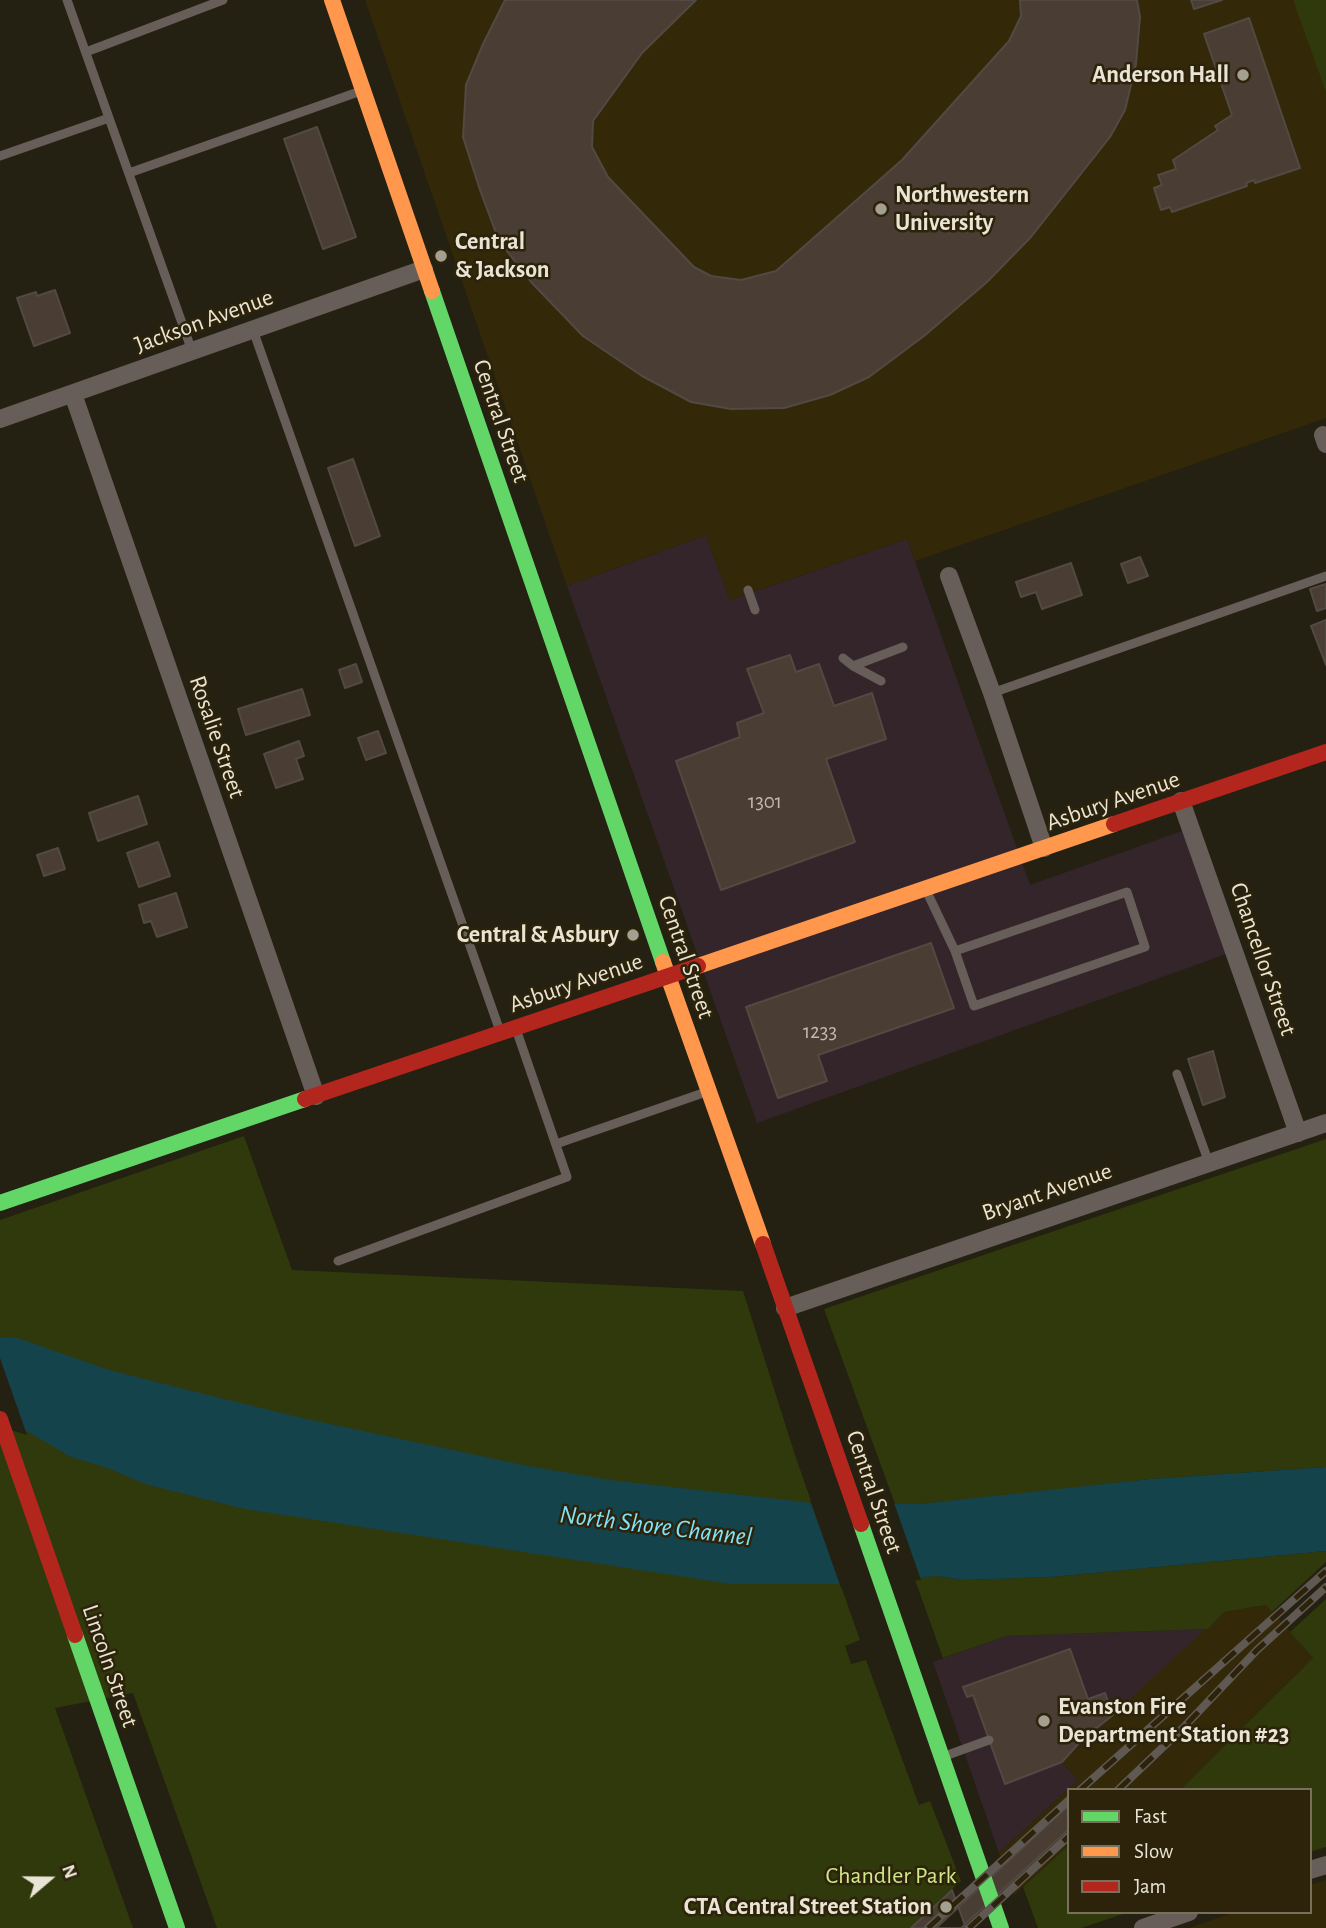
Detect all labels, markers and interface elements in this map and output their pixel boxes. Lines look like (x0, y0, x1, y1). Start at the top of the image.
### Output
place label: Anderson Hall (1092, 61, 1229, 89)
marker: Anderson Hall (1235, 67, 1251, 83)
place label: Northwestern University (895, 181, 1029, 237)
marker: Northwestern University (873, 201, 889, 217)
place label: Central & Jackson (455, 228, 550, 284)
marker: Central & Jackson (433, 248, 449, 264)
street label: Jackson Avenue (131, 283, 277, 359)
street label: Central Street (467, 356, 535, 486)
street label: Rosalie Street (183, 672, 251, 802)
street label: Asbury Avenue (1042, 765, 1184, 837)
house number: 1301 (748, 789, 782, 815)
street label: Chancellor Street (1223, 879, 1303, 1039)
street label: Central Street (652, 892, 720, 1022)
place label: Central & Asbury (457, 921, 619, 949)
marker: Central & Asbury (625, 927, 641, 943)
street label: Asbury Avenue (505, 947, 647, 1019)
house number: 1233 (803, 1019, 837, 1045)
street label: Bryant Avenue (978, 1156, 1116, 1228)
street label: Central Street (840, 1427, 908, 1557)
water label: North Shore Channel (558, 1499, 754, 1553)
street label: Lincoln Street (76, 1601, 144, 1731)
place label: Evanston Fire Department Station #23 (1058, 1693, 1289, 1749)
marker: Evanston Fire Department Station #23 (1036, 1713, 1052, 1729)
legend (1067, 1788, 1312, 1914)
text: Fast (1134, 1806, 1167, 1827)
text: Slow (1134, 1841, 1173, 1862)
north arrow (14, 1844, 84, 1914)
text: N (58, 1862, 80, 1881)
park label: Chandler Park (826, 1862, 956, 1890)
text: Jam (1134, 1876, 1166, 1897)
place label: CTA Central Street Station (684, 1893, 932, 1921)
marker: CTA Central Street Station (938, 1899, 954, 1915)

